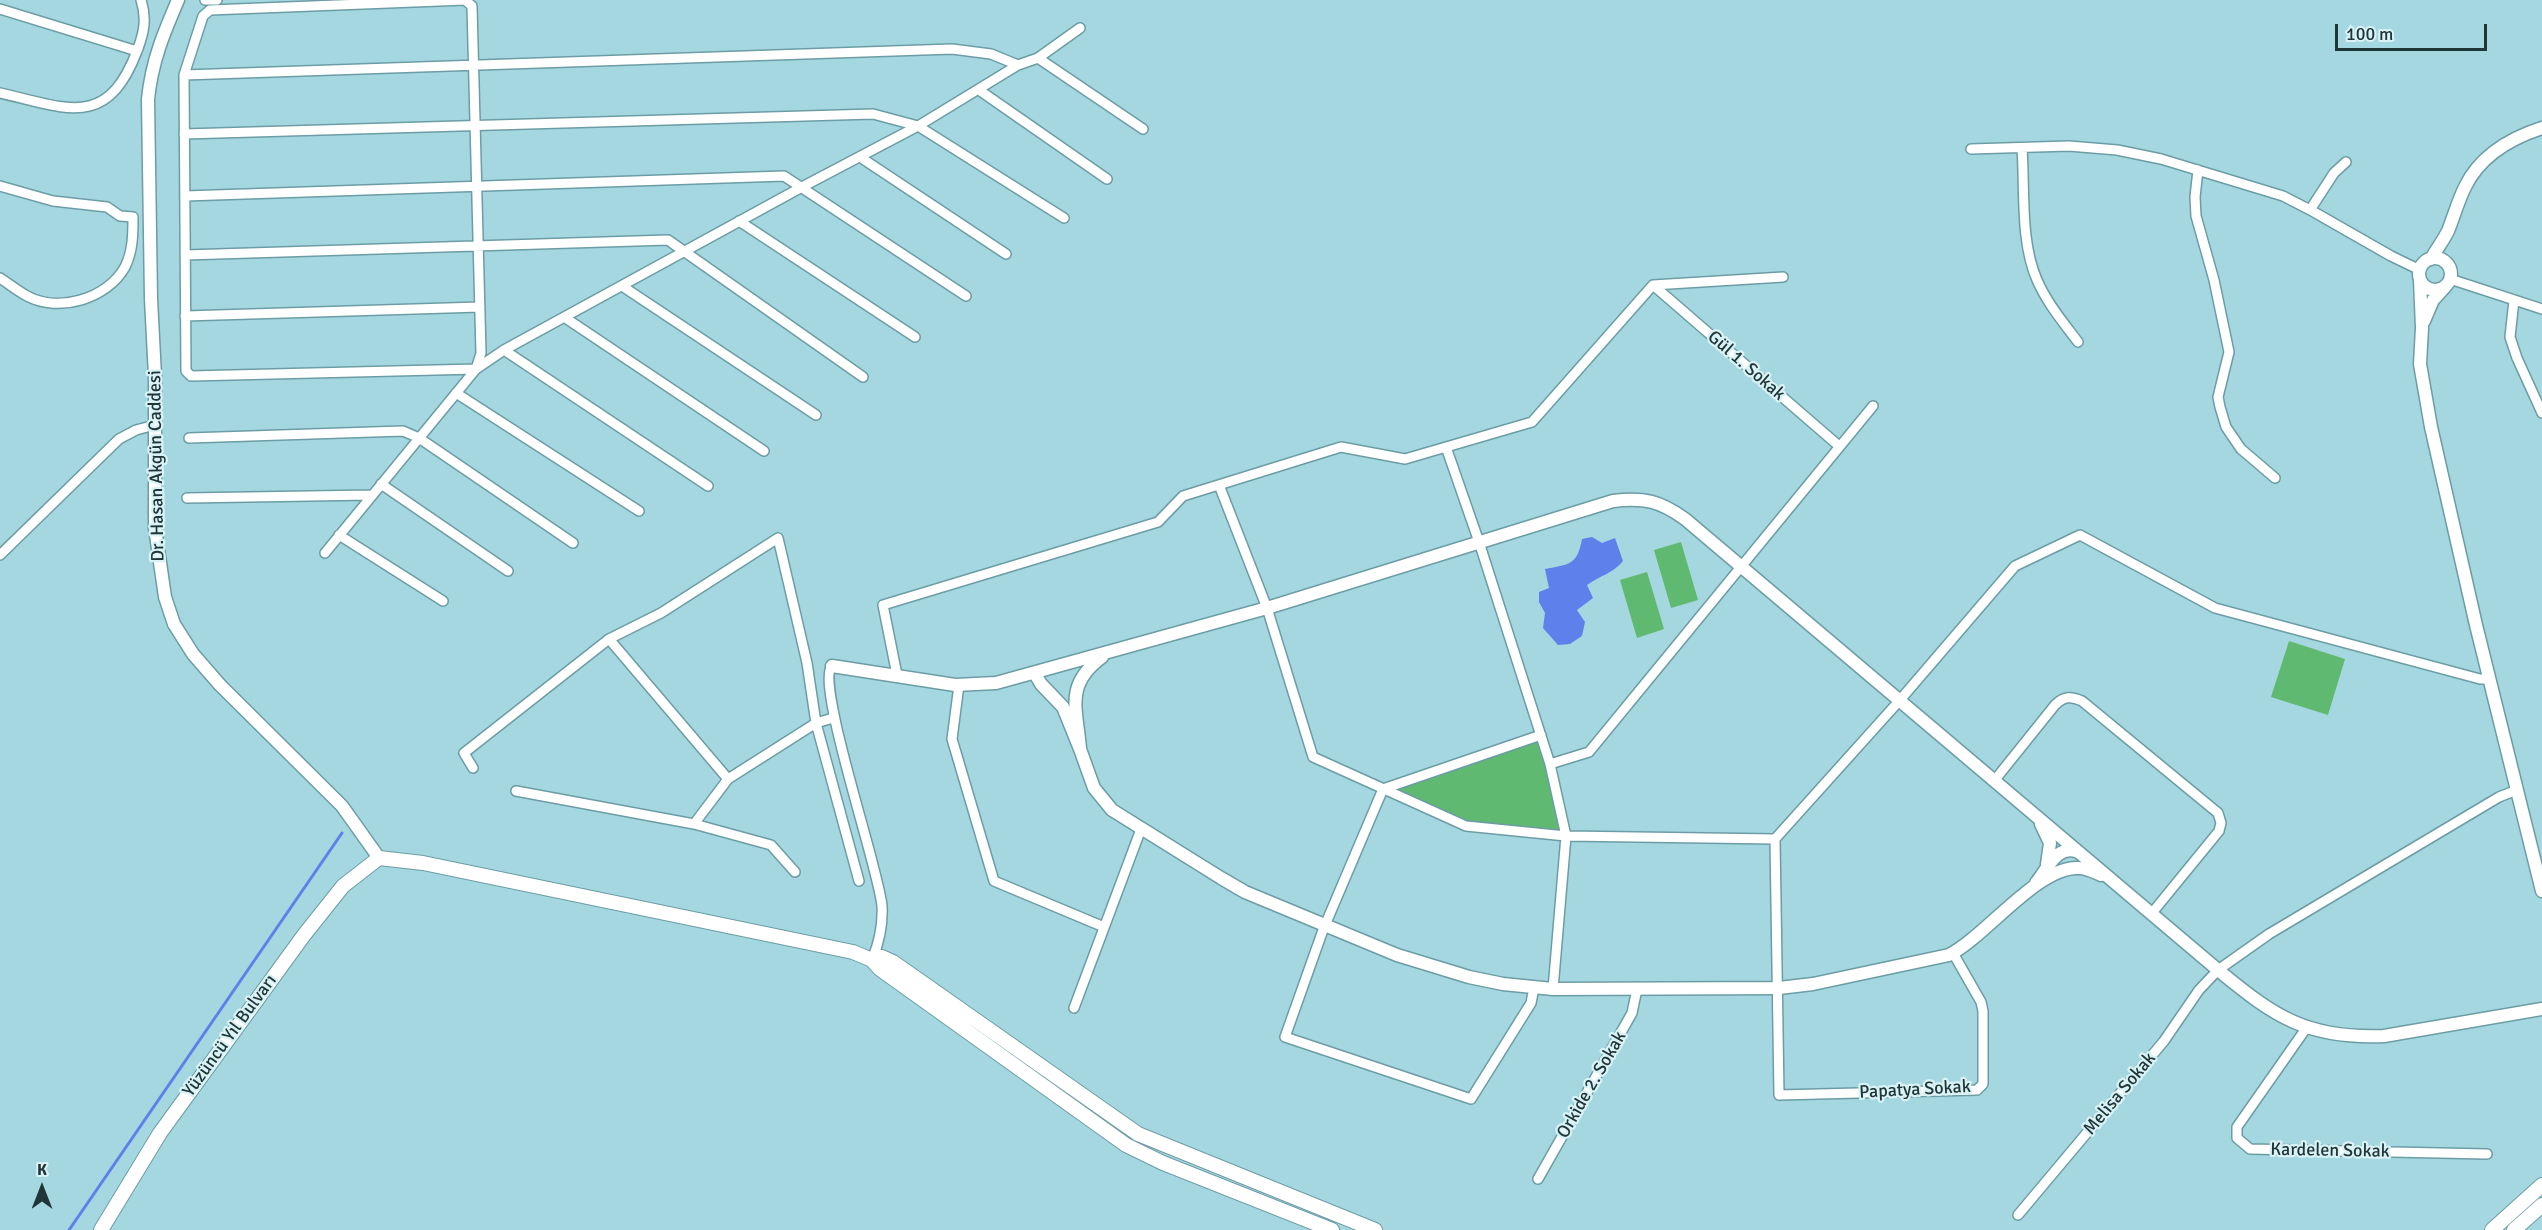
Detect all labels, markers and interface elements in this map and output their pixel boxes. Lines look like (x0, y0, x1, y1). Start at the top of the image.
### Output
scale bar (2338, 12, 2490, 50)
text: 100 m (2346, 23, 2393, 45)
street label: Gül 1. Sokak (1703, 326, 1789, 406)
street label: Dr. Hasan Akgün Caddesi (145, 370, 169, 562)
street label: Yüzüncü Yıl Bulvarı (178, 971, 282, 1101)
street label: Orkide 2. Sokak (1553, 1028, 1631, 1142)
street label: Melisa Sokak (2079, 1048, 2161, 1140)
street label: Papatya Sokak (1859, 1076, 1971, 1104)
street label: Kardelen Sokak (2270, 1139, 2390, 1163)
north arrow (12, 1158, 72, 1218)
text: K (37, 1160, 47, 1180)

